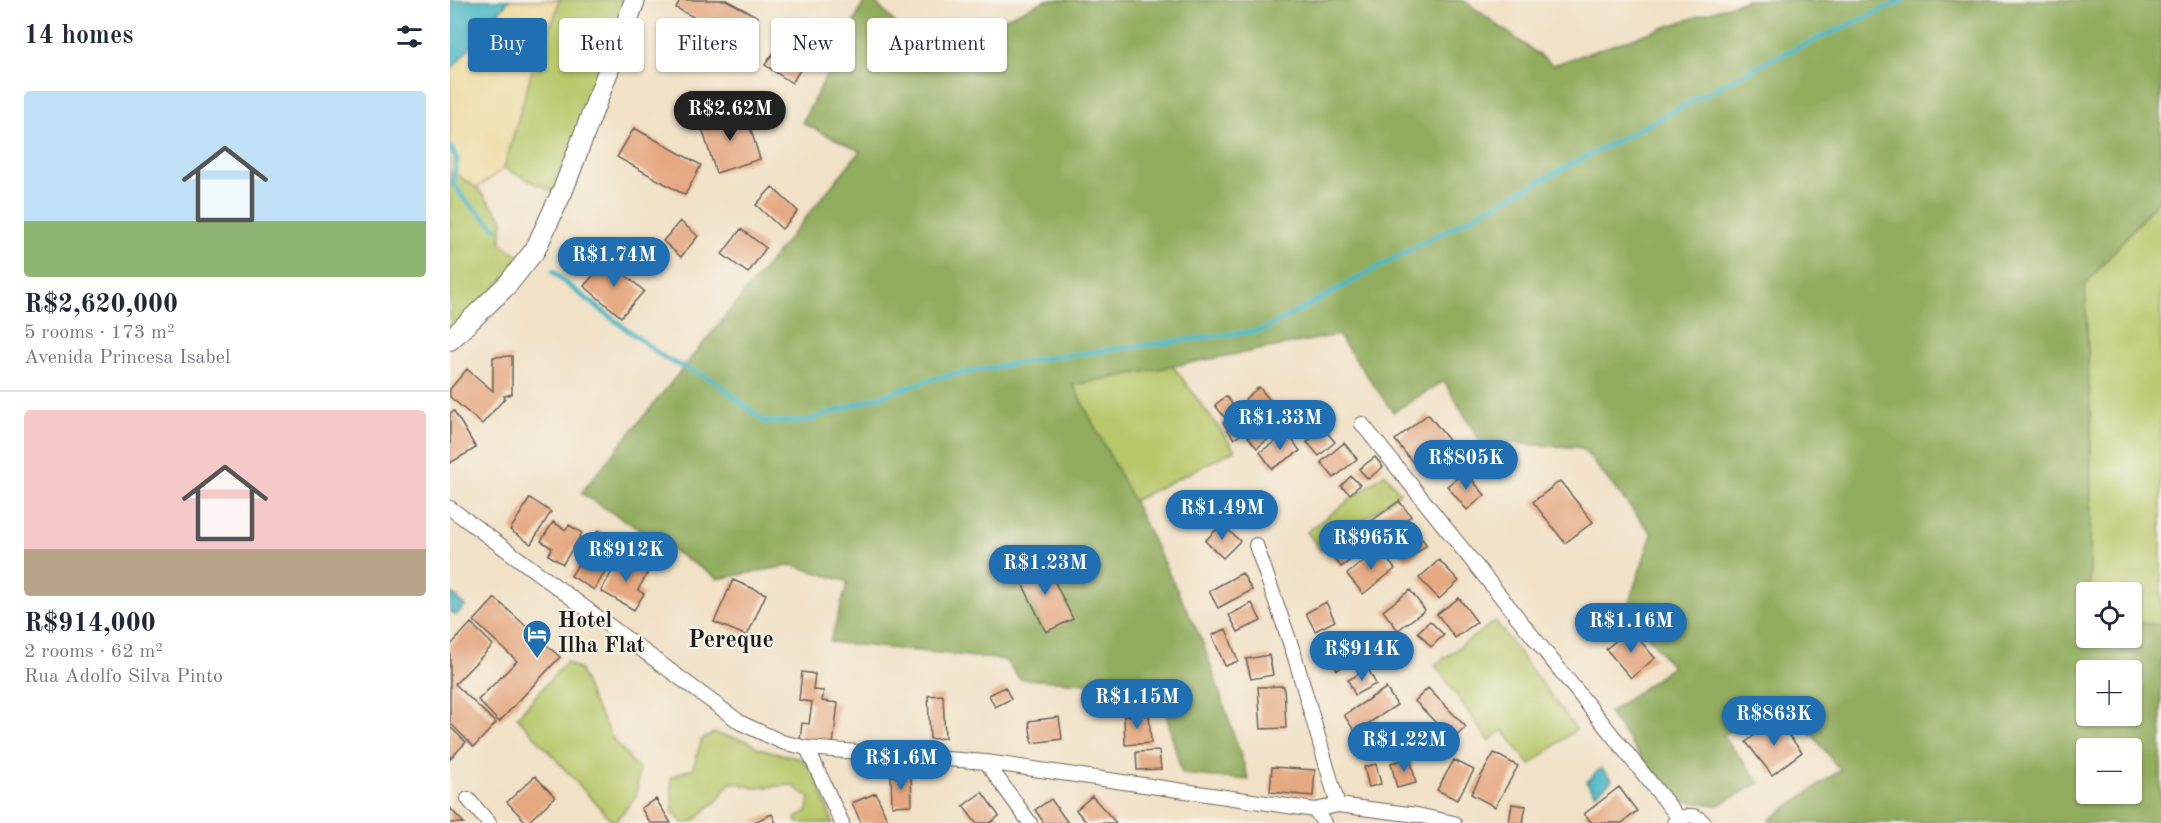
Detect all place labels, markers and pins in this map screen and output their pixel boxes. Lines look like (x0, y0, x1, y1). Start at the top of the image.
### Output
pin: R$2.62M (675, 91, 785, 142)
pin: R$1.74M (559, 237, 669, 288)
pin: R$1.33M (1225, 400, 1335, 451)
pin: R$805K (1417, 440, 1515, 491)
pin: R$1.49M (1167, 490, 1277, 541)
pin: R$965K (1322, 520, 1420, 571)
pin: R$912K (577, 532, 675, 583)
pin: R$1.23M (990, 545, 1100, 596)
pin: R$1.16M (1576, 603, 1686, 654)
place label: Hotel Ilha Flat (558, 610, 645, 657)
hotel icon: Hotel Ilha Flat (521, 618, 553, 660)
pin: R$914K (1313, 631, 1411, 682)
pin: R$1.15M (1082, 679, 1192, 730)
pin: R$863K (1725, 696, 1823, 747)
pin: R$1.22M (1349, 722, 1459, 773)
pin: R$1.6M (852, 740, 950, 791)

